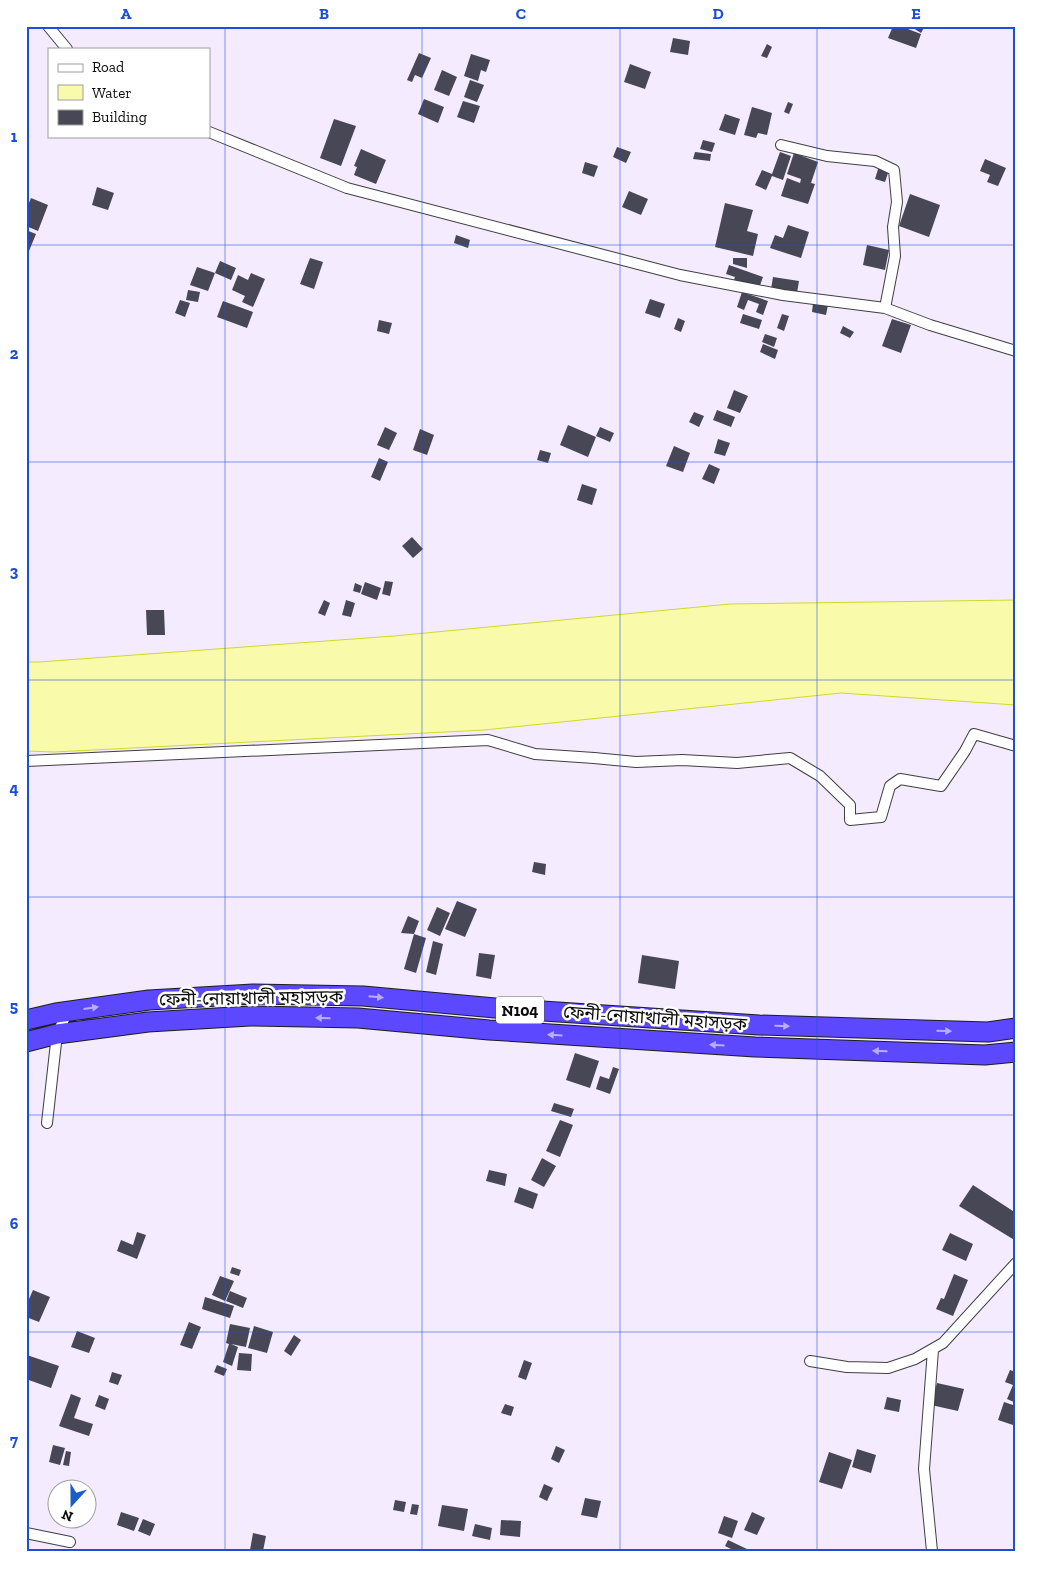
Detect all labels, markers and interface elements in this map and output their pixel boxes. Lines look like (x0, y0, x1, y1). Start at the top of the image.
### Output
text: A (121, 4, 132, 23)
text: B (319, 4, 329, 23)
text: C (516, 4, 526, 23)
text: D (712, 4, 724, 23)
text: E (911, 4, 921, 23)
legend (48, 48, 210, 138)
text: Road (92, 58, 125, 76)
text: Water (92, 84, 132, 102)
text: Building (92, 108, 147, 126)
text: 1 (11, 127, 18, 146)
text: 2 (10, 344, 19, 363)
text: 3 (10, 562, 19, 581)
text: 4 (9, 779, 19, 798)
street label: ফেনী-নোয়াখালী মহাসড়ক (159, 985, 344, 1011)
one-way arrow (368, 993, 384, 1001)
road number: N104 (496, 996, 544, 1024)
text: 5 (10, 997, 18, 1016)
street label: ফেনী-নোয়াখালী মহাসড়ক (562, 1001, 748, 1035)
one-way arrow (84, 1003, 100, 1011)
one-way arrow (315, 1013, 331, 1021)
one-way arrow (774, 1022, 790, 1030)
one-way arrow (937, 1027, 953, 1035)
one-way arrow (547, 1030, 563, 1038)
one-way arrow (709, 1040, 725, 1048)
one-way arrow (871, 1047, 887, 1055)
text: 6 (10, 1214, 19, 1233)
text: 7 (10, 1431, 18, 1450)
north arrow (48, 1480, 98, 1530)
text: N (59, 1506, 76, 1526)

